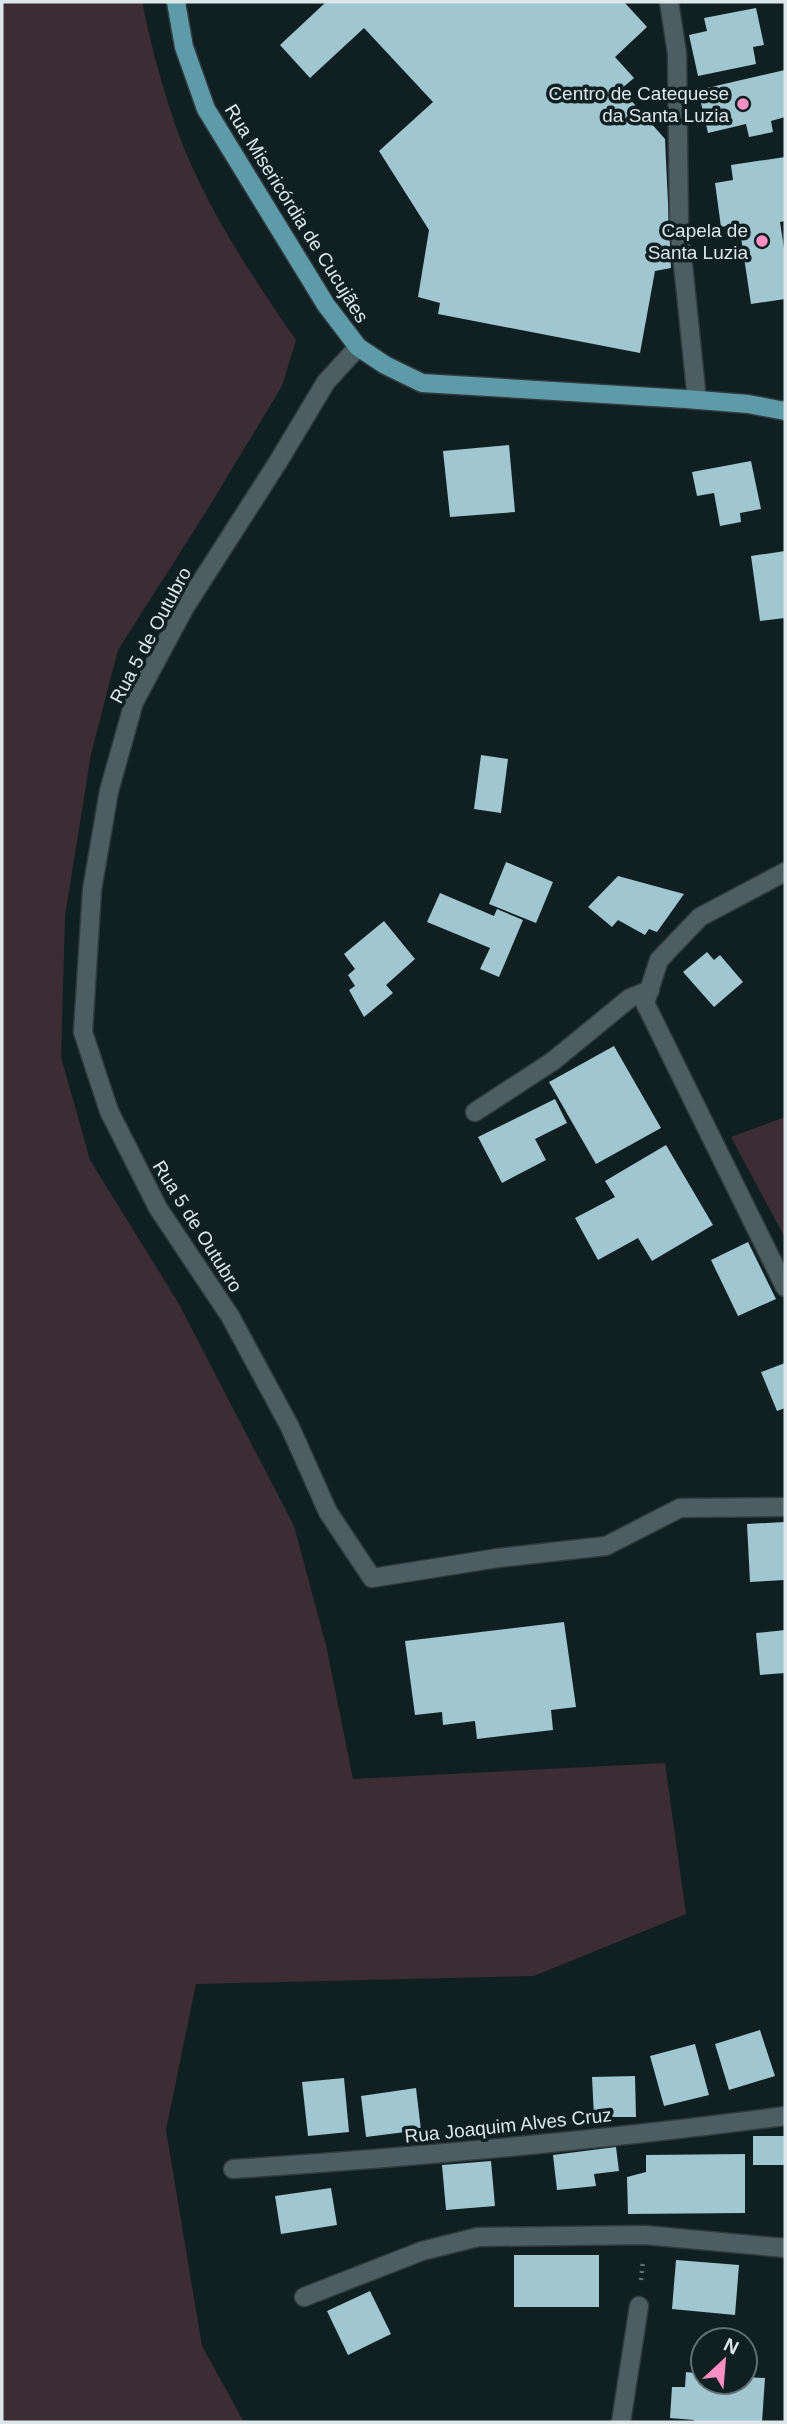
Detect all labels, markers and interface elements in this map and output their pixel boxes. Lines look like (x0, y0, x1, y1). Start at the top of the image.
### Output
place label: Centro de Catequese da Santa Luzia (548, 83, 729, 126)
marker: Centro de Catequese da Santa Luzia (735, 96, 751, 112)
street label: Rua Misericórdia de Cucujães (221, 100, 373, 326)
place label: Capela de Santa Luzia (648, 220, 748, 263)
marker: Capela de Santa Luzia (754, 233, 770, 249)
street label: Rua 5 de Outubro (106, 564, 195, 707)
street label: Rua 5 de Outubro (149, 1157, 247, 1296)
street label: Rua Joaquim Alves Cruz (404, 2104, 613, 2147)
north arrow (689, 2326, 759, 2396)
text: N (720, 2334, 742, 2359)

